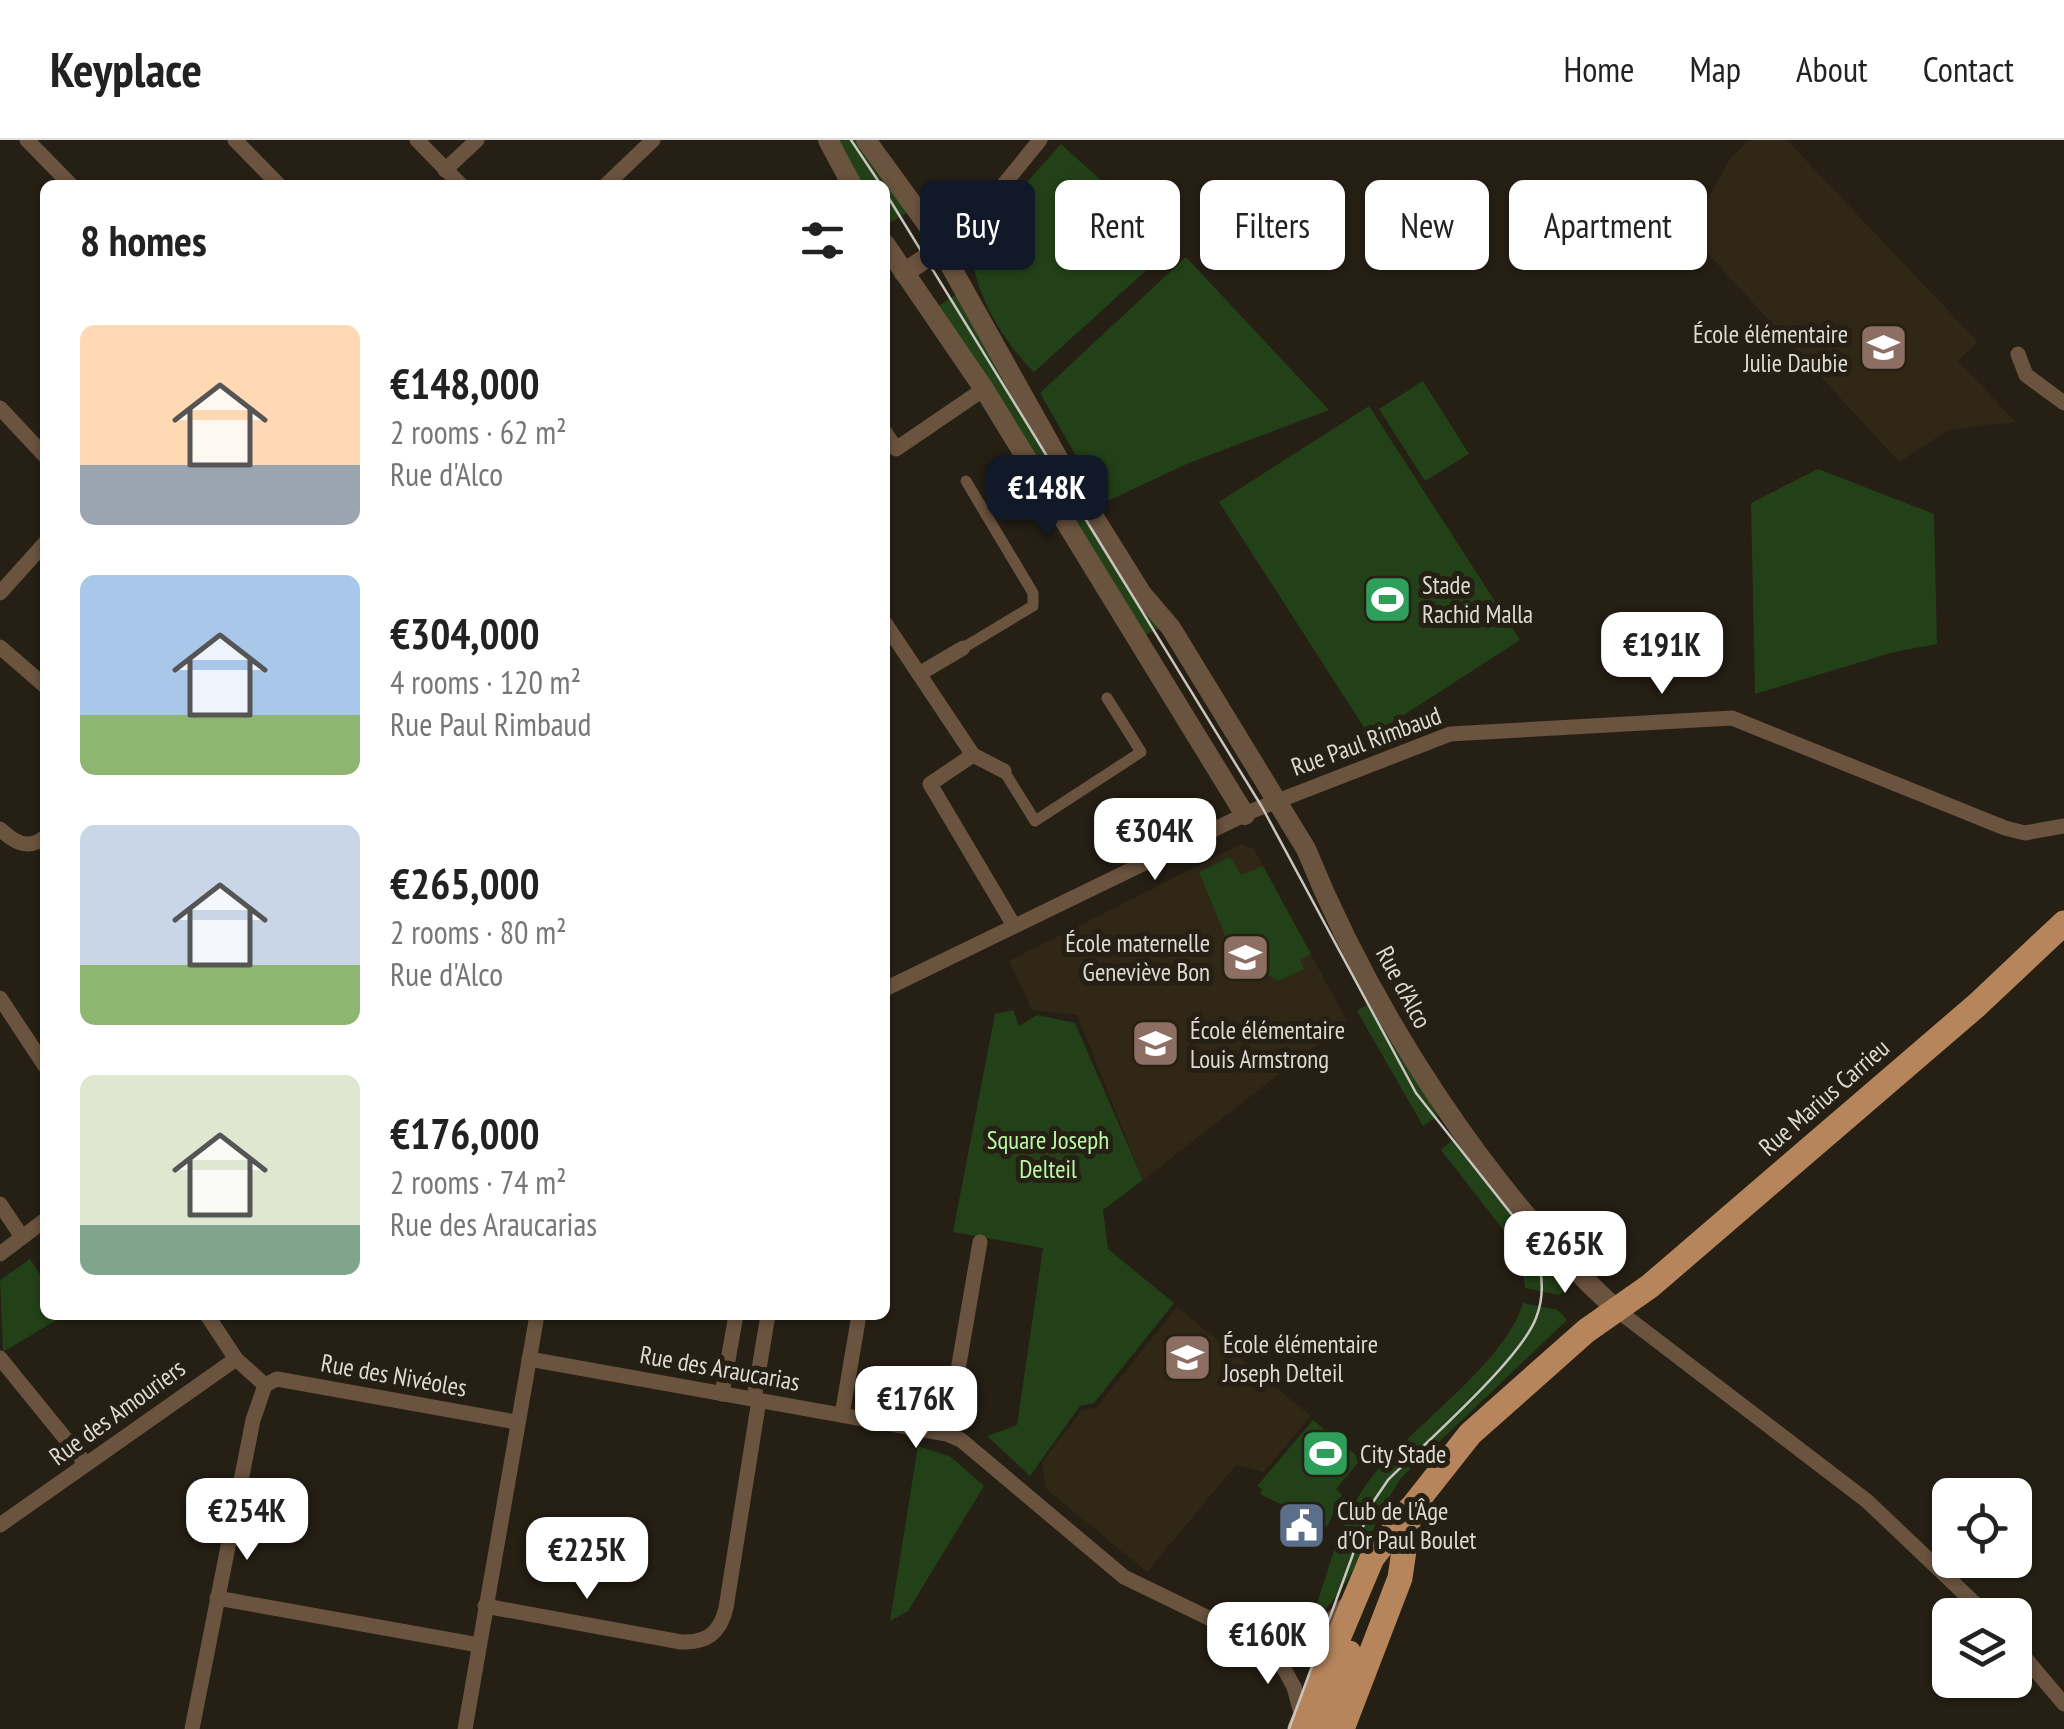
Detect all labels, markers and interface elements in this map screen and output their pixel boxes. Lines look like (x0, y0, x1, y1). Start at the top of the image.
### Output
text: Keyplace (50, 38, 202, 100)
text: Home (1563, 46, 1635, 92)
text: Map (1690, 46, 1741, 92)
text: About (1796, 46, 1868, 92)
text: Contact (1923, 46, 2014, 92)
chip: Buy (920, 180, 1035, 270)
chip: Rent (1055, 180, 1180, 270)
chip: Filters (1200, 180, 1345, 270)
chip: New (1365, 180, 1489, 270)
chip: Apartment (1509, 180, 1707, 270)
text: 8 homes (80, 213, 207, 268)
icon: filters (795, 213, 850, 268)
place label: École élémentaire Julie Daubie (1693, 318, 1848, 379)
school or university icon: École élémentaire Julie Daubie (1857, 322, 1909, 374)
text: €148,000 (390, 356, 540, 411)
icon: home (160, 365, 280, 485)
text: 2 rooms · 62 m² (390, 411, 567, 453)
text: Rue d'Alco (390, 453, 503, 495)
pin: €148K (977, 455, 1117, 540)
text: €148K (1008, 466, 1086, 508)
place label: Stade Rachid Malla (1422, 569, 1533, 630)
sports icon: Stade Rachid Malla (1361, 573, 1413, 625)
text: €304,000 (390, 606, 540, 661)
pin: €191K (1592, 612, 1732, 697)
icon: home (160, 615, 280, 735)
text: €191K (1623, 623, 1701, 665)
text: 4 rooms · 120 m² (390, 661, 581, 703)
street label: Rue Paul Rimbaud (1287, 699, 1445, 783)
text: Rue Paul Rimbaud (390, 703, 591, 745)
pin: €304K (1085, 798, 1225, 883)
text: €304K (1116, 809, 1194, 851)
text: €265,000 (390, 856, 540, 911)
icon: home (160, 865, 280, 985)
text: 2 rooms · 80 m² (390, 911, 567, 953)
place label: École maternelle Geneviève Bon (1065, 927, 1210, 988)
school or university icon: École maternelle Geneviève Bon (1219, 931, 1271, 983)
street label: Rue d'Alco (1369, 941, 1439, 1033)
text: Rue d'Alco (390, 953, 503, 995)
place label: École élémentaire Louis Armstrong (1190, 1014, 1345, 1075)
school or university icon: École élémentaire Louis Armstrong (1129, 1018, 1181, 1070)
street label: Rue Marius Carrieu (1752, 1032, 1896, 1162)
text: €176,000 (390, 1106, 540, 1161)
icon: home (160, 1115, 280, 1235)
park label: Square Joseph Delteil (987, 1124, 1109, 1185)
text: 2 rooms · 74 m² (390, 1161, 567, 1203)
text: Rue des Araucarias (390, 1203, 597, 1245)
pin: €265K (1495, 1211, 1635, 1296)
text: €265K (1526, 1222, 1604, 1264)
place label: École élémentaire Joseph Delteil (1222, 1328, 1378, 1389)
school or university icon: École élémentaire Joseph Delteil (1162, 1332, 1214, 1384)
street label: Rue des Araucarias (638, 1338, 802, 1398)
street label: Rue des Nivéoles (319, 1346, 469, 1404)
street label: Rue des Amouriers (43, 1352, 191, 1472)
pin: €176K (846, 1366, 986, 1451)
text: €176K (877, 1377, 955, 1419)
sports icon: City Stade (1299, 1428, 1351, 1480)
place label: City Stade (1360, 1438, 1446, 1470)
pin: €254K (177, 1478, 317, 1563)
map controls (1932, 1478, 2032, 1698)
button: locate (1932, 1478, 2032, 1578)
text: €254K (208, 1489, 286, 1531)
place label: Club de l'Âge d'Or Paul Boulet (1337, 1495, 1477, 1556)
public building icon: Club de l'Âge d'Or Paul Boulet (1276, 1499, 1328, 1551)
pin: €225K (517, 1517, 657, 1602)
text: €225K (548, 1528, 626, 1570)
button: layers (1932, 1598, 2032, 1698)
pin: €160K (1198, 1602, 1338, 1687)
text: €160K (1229, 1613, 1307, 1655)

